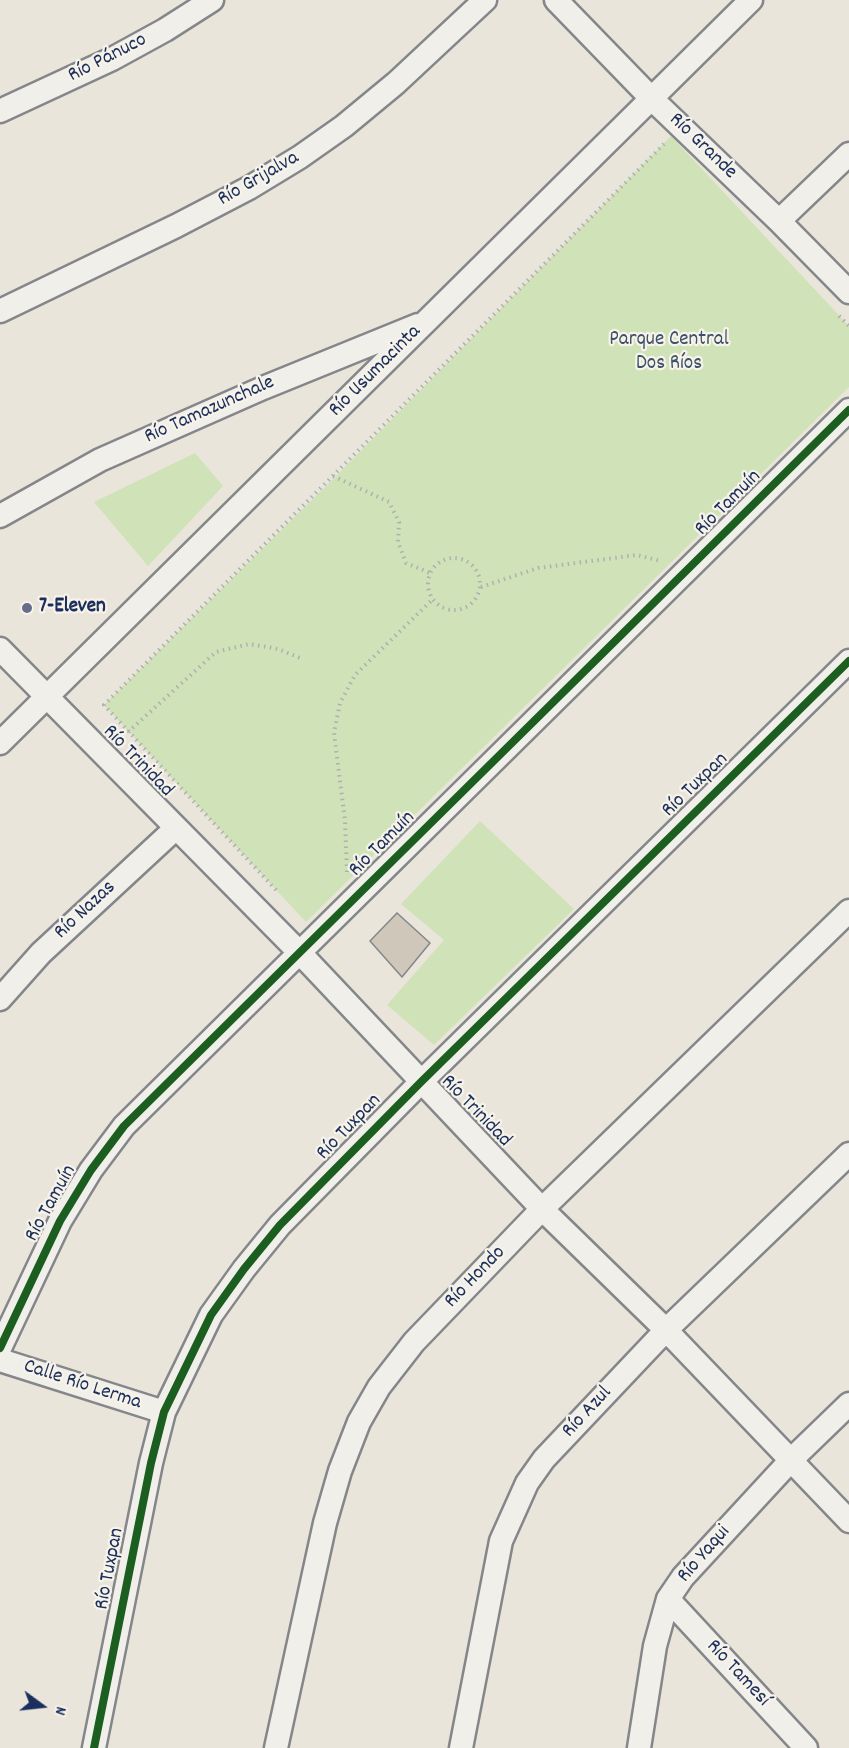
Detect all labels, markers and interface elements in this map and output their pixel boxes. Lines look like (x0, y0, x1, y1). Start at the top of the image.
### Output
street label: Río Pánuco (65, 29, 151, 89)
street label: Río Grande (663, 108, 741, 186)
street label: Río Grijalva (214, 147, 304, 213)
street label: Río Usumacinta (325, 321, 427, 423)
park label: Parque Central Dos Ríos (609, 328, 729, 378)
street label: Río Tamazunchale (141, 371, 279, 451)
street label: Río Tamuín (691, 466, 767, 542)
place label: 7-Eleven (39, 595, 106, 621)
marker: 7-Eleven (20, 601, 34, 615)
street label: Río Trinidad (96, 720, 178, 804)
street label: Río Tuxpan (657, 748, 735, 824)
street label: Río Tamuín (345, 807, 421, 883)
street label: Río Nazas (50, 876, 122, 946)
street label: Río Trinidad (434, 1070, 516, 1154)
street label: Río Tuxpan (312, 1089, 388, 1167)
street label: Río Tamuín (21, 1161, 83, 1247)
street label: Río Hondo (440, 1241, 512, 1315)
street label: Calle Río Lerma (20, 1355, 144, 1417)
street label: Río Azul (558, 1382, 618, 1444)
street label: Río Yaqui (673, 1521, 737, 1589)
street label: Río Tuxpan (91, 1526, 131, 1612)
street label: Río Tamesí (700, 1635, 774, 1713)
north arrow (12, 1676, 72, 1736)
text: N (48, 1704, 72, 1718)

